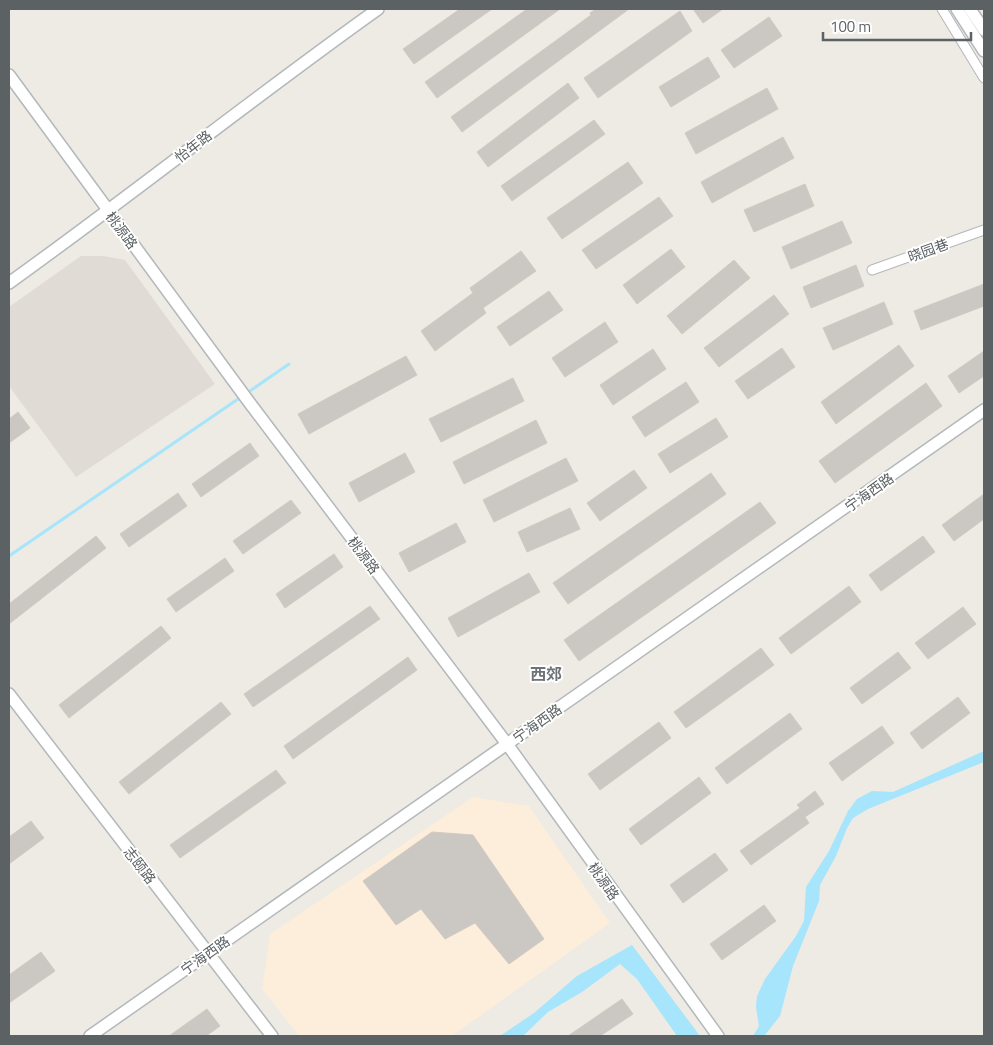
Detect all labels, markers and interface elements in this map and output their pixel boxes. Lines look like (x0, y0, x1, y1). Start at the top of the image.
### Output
scale bar (823, 10, 970, 42)
text: 100 m (830, 15, 871, 38)
street label: 怡年路 (170, 125, 216, 167)
street label: 桃源路 (101, 207, 143, 253)
street label: 晓园巷 (905, 233, 951, 267)
street label: 宁海西路 (840, 467, 898, 517)
street label: 桃源路 (343, 532, 385, 578)
district label: 西郊 (530, 662, 562, 686)
street label: 宁海西路 (508, 698, 566, 748)
street label: 志颐路 (119, 842, 161, 888)
street label: 桃源路 (583, 858, 625, 904)
street label: 宁海西路 (176, 930, 234, 980)

